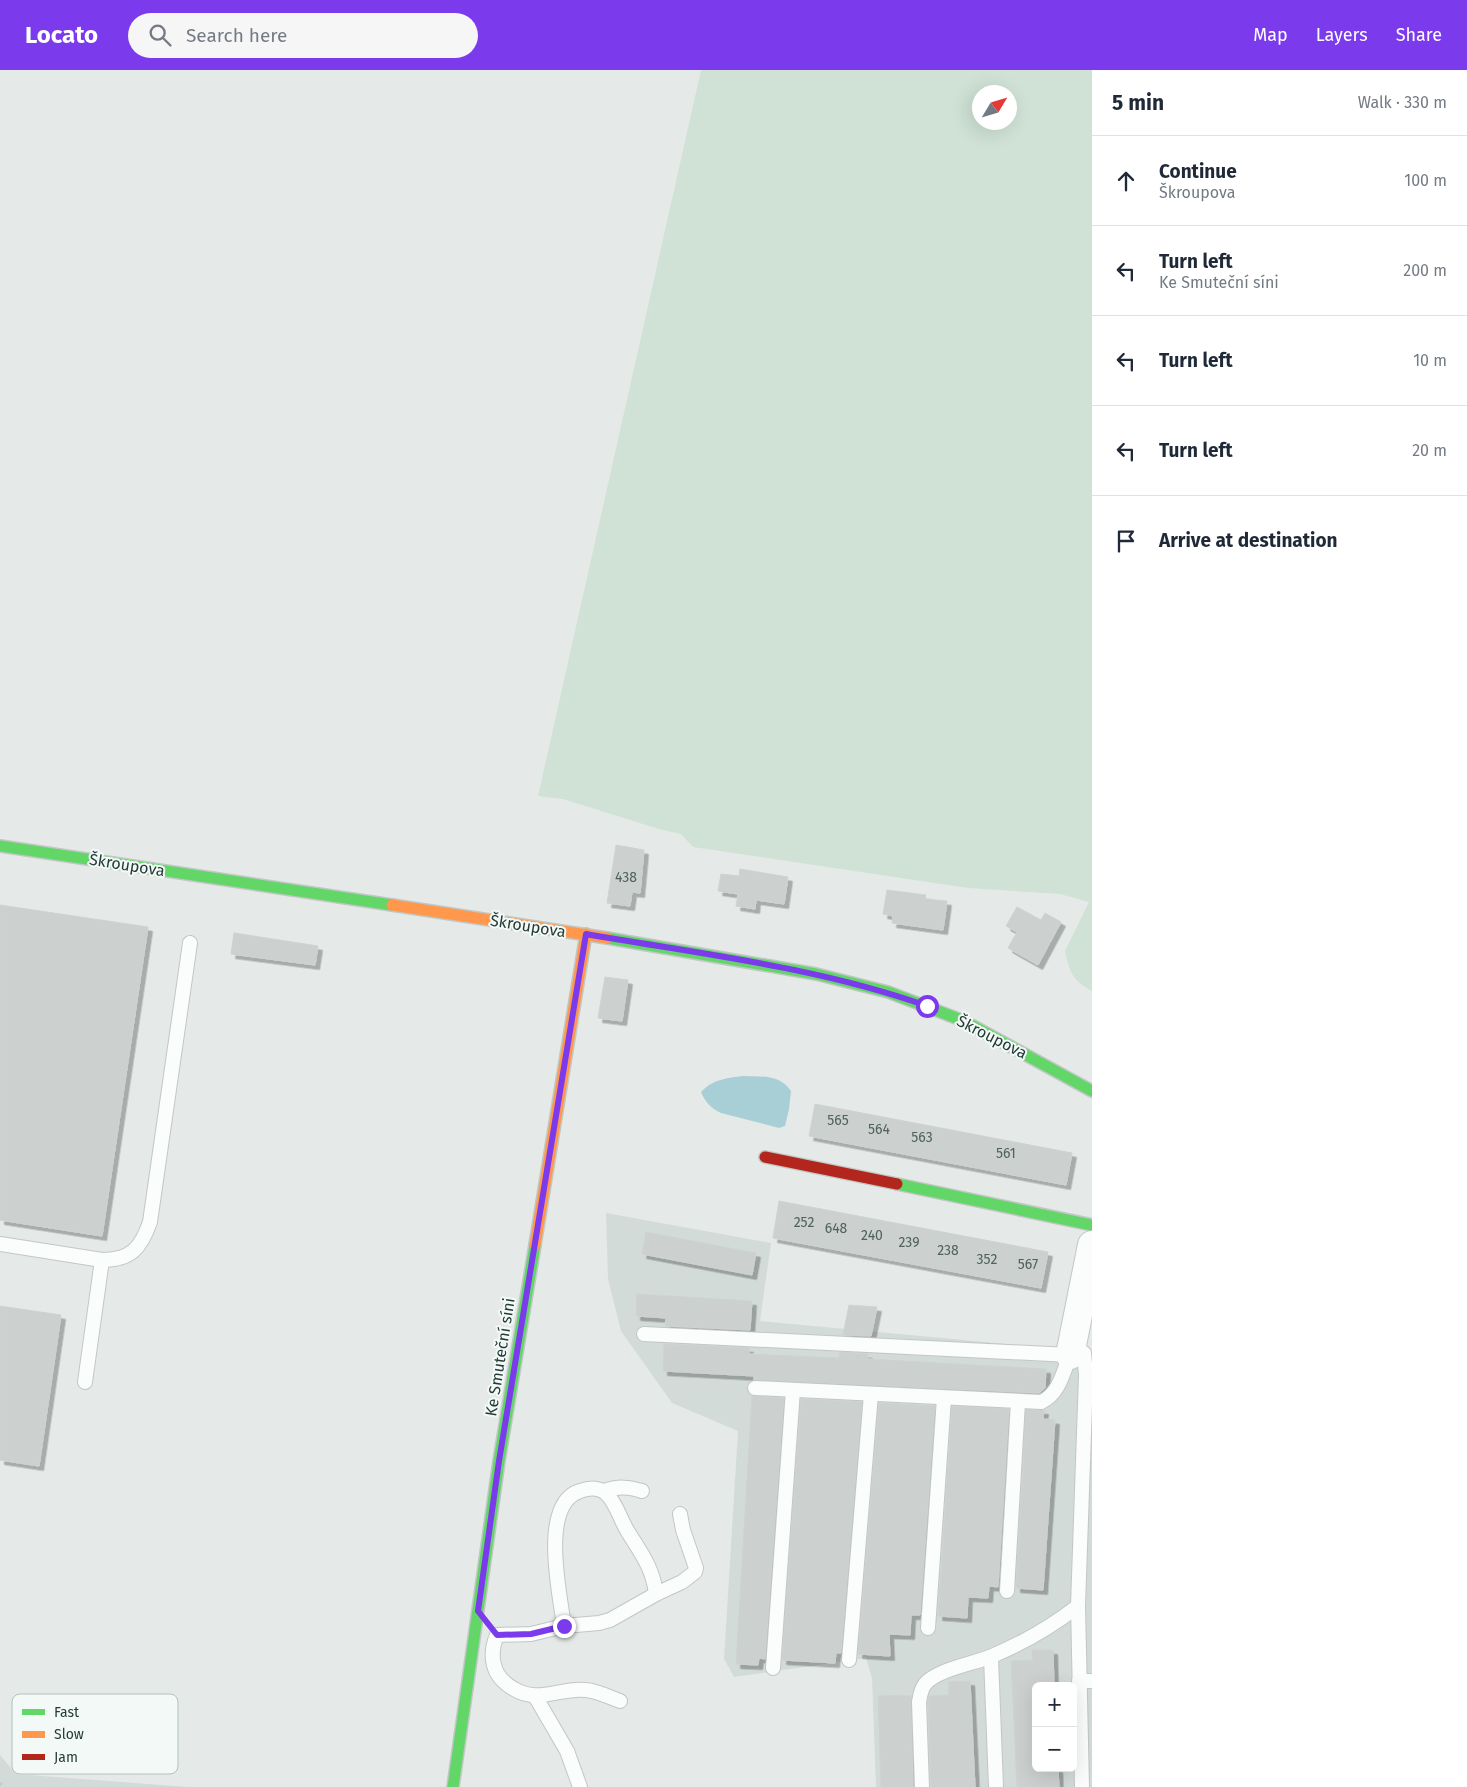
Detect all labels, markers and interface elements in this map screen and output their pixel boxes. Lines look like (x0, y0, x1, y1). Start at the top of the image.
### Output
search box (128, 13, 478, 58)
text: Locato (25, 21, 98, 49)
icon: search (146, 21, 174, 49)
text: Search here (186, 24, 287, 47)
text: Map (1253, 24, 1288, 46)
text: Layers (1316, 24, 1368, 46)
text: Share (1396, 24, 1442, 46)
north arrow (972, 85, 1017, 130)
text: 5 min (1112, 90, 1164, 116)
text: Walk · 330 m (1358, 93, 1447, 112)
text: Continue (1159, 160, 1237, 183)
icon: ahead (1112, 167, 1140, 195)
text: 100 m (1404, 171, 1447, 190)
text: Škroupova (1159, 183, 1235, 202)
text: Turn left (1159, 250, 1233, 273)
icon: left (1112, 257, 1140, 285)
text: 200 m (1403, 261, 1447, 280)
text: Ke Smuteční síni (1159, 273, 1279, 292)
icon: left (1112, 347, 1140, 375)
text: Turn left (1159, 349, 1233, 372)
text: 10 m (1413, 351, 1447, 370)
icon: left (1112, 437, 1140, 465)
text: Turn left (1159, 439, 1233, 462)
text: 20 m (1412, 441, 1447, 460)
icon: arrive (1112, 527, 1140, 555)
text: Arrive at destination (1159, 529, 1338, 552)
street label: Škroupova (88, 849, 166, 880)
house number: 438 (615, 869, 637, 886)
street label: Škroupova (489, 910, 567, 941)
route start (916, 995, 939, 1018)
street label: Škroupova (954, 1010, 1031, 1063)
house number: 565 (827, 1112, 849, 1129)
house number: 564 (868, 1121, 891, 1138)
house number: 563 (911, 1129, 933, 1146)
house number: 561 (996, 1145, 1016, 1162)
house number: 252 (794, 1214, 814, 1231)
house number: 648 (825, 1220, 848, 1237)
house number: 240 (861, 1227, 883, 1244)
house number: 239 (898, 1234, 920, 1251)
house number: 238 (937, 1242, 959, 1259)
house number: 352 (977, 1251, 997, 1268)
house number: 567 (1018, 1256, 1038, 1273)
street label: Ke Smuteční síni (481, 1296, 519, 1418)
route end (553, 1615, 576, 1638)
map controls (1032, 1682, 1077, 1772)
button: + (1032, 1682, 1077, 1727)
legend (12, 1694, 178, 1774)
text: Fast (54, 1704, 80, 1721)
text: Slow (54, 1726, 84, 1743)
button: − (1032, 1727, 1077, 1772)
text: Jam (54, 1749, 78, 1766)

